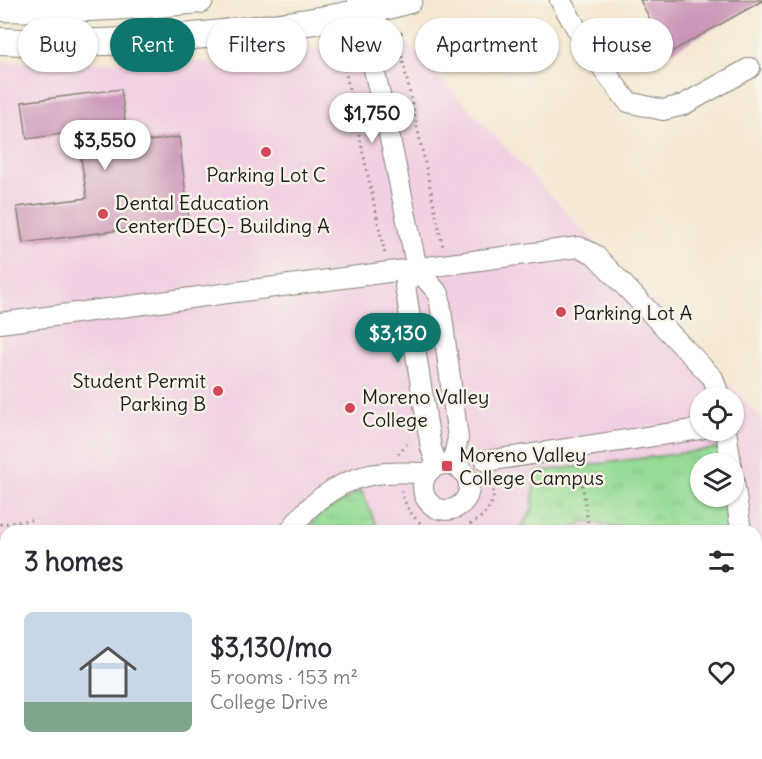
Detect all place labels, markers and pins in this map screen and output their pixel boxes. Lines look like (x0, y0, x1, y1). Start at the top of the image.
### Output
pin: $1,750 (323, 93, 421, 144)
pin: $3,550 (56, 120, 154, 171)
marker: Parking Lot C (259, 145, 273, 159)
place label: Parking Lot C (206, 162, 326, 187)
place label: Dental Education Center(DEC)- Building A (115, 190, 330, 238)
marker: Dental Education Center(DEC)- Building A (96, 207, 110, 221)
place label: Parking Lot A (573, 300, 693, 325)
marker: Parking Lot A (554, 305, 568, 319)
pin: $3,130 (349, 313, 447, 364)
place label: Student Permit Parking B (73, 368, 206, 416)
marker: Student Permit Parking B (211, 384, 225, 398)
place label: Moreno Valley College (362, 384, 489, 432)
marker: Moreno Valley College (343, 401, 357, 415)
place label: Moreno Valley College Campus (459, 442, 604, 490)
marker: Moreno Valley College Campus (440, 459, 454, 473)

